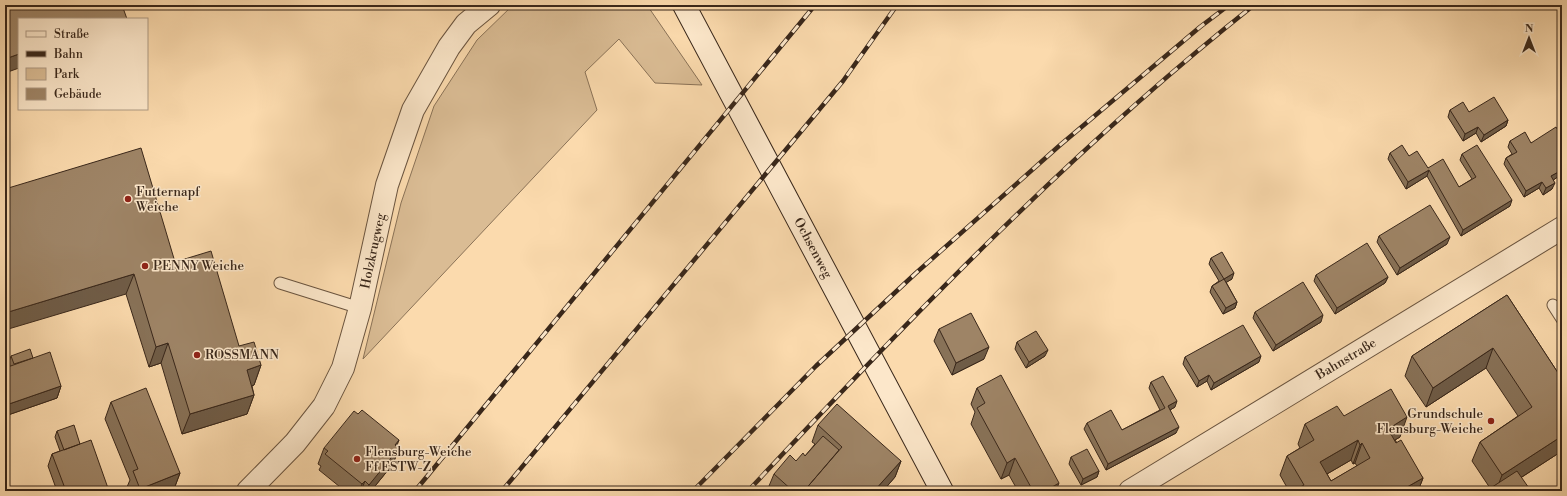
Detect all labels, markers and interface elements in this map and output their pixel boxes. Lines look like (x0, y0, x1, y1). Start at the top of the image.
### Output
legend (18, 18, 148, 110)
north arrow (1509, 18, 1549, 58)
text: N (1525, 22, 1534, 36)
text: Straße (54, 27, 89, 42)
text: Bahn (53, 47, 83, 62)
text: Park (54, 67, 80, 82)
text: Gebäude (54, 87, 102, 102)
place label: Futternapf Weiche (135, 184, 201, 215)
marker: Futternapf Weiche (123, 194, 133, 204)
street label: Holzkrugweg (357, 211, 389, 290)
street label: Ochsenweg (790, 215, 836, 281)
place label: PENNY Weiche (153, 258, 244, 274)
marker: PENNY Weiche (140, 261, 150, 271)
street label: Bahnstraße (1312, 335, 1379, 384)
place label: ROSSMANN (205, 347, 279, 363)
marker: ROSSMANN (192, 350, 202, 360)
place label: Grundschule Flensburg-Weiche (1376, 406, 1483, 437)
marker: Grundschule Flensburg-Weiche (1486, 416, 1496, 426)
place label: Flensburg-Weiche Ff ESTW-Z (365, 444, 472, 475)
marker: Flensburg-Weiche Ff ESTW-Z (352, 454, 362, 464)

